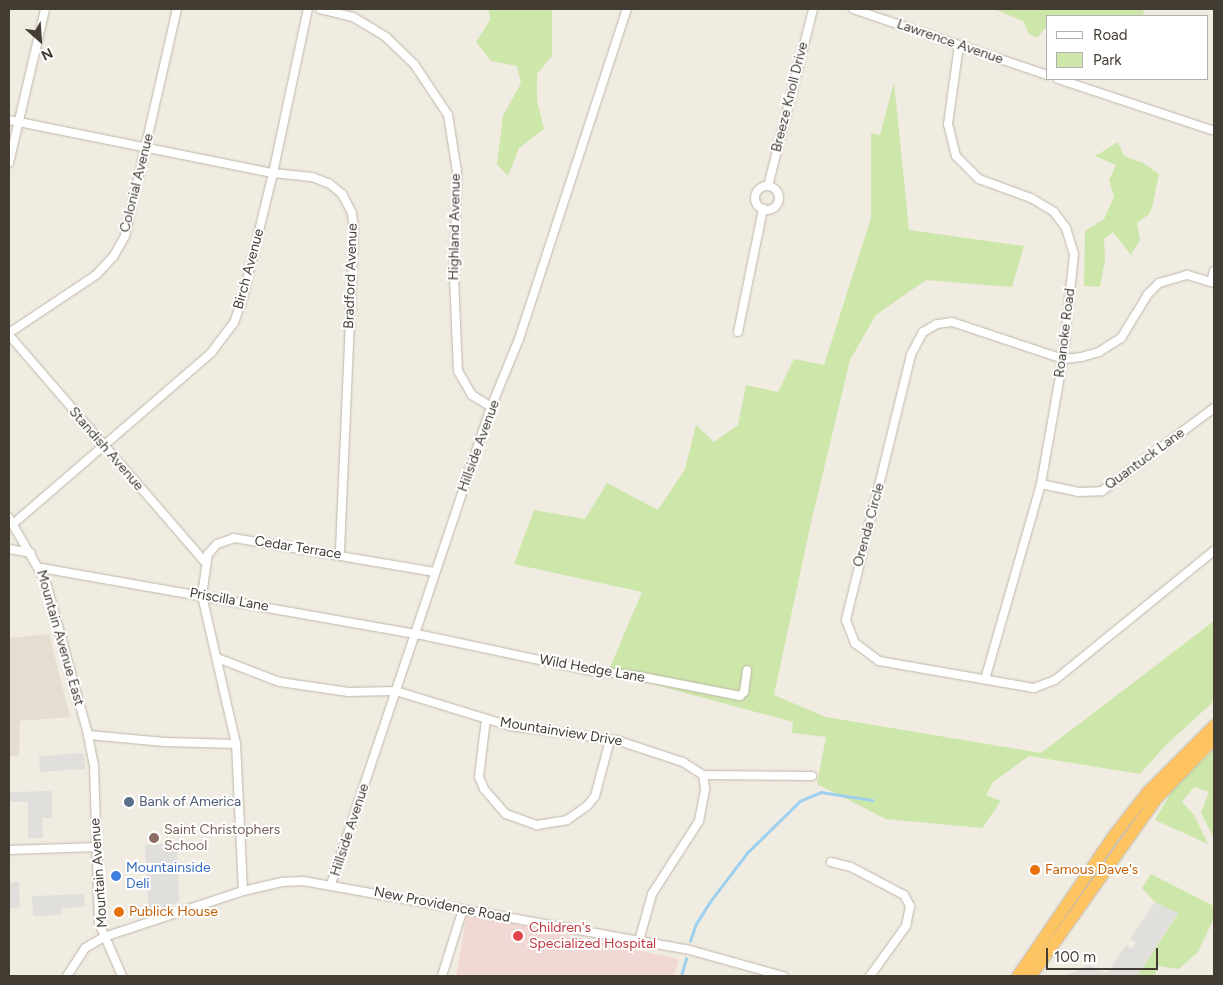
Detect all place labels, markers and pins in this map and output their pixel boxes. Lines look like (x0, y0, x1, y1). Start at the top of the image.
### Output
place label: Bank of America (139, 794, 241, 810)
marker: Bank of America (123, 796, 135, 808)
place label: Saint Christophers School (164, 822, 280, 854)
marker: Saint Christophers School (148, 832, 160, 844)
place label: Mountainside Deli (126, 860, 211, 892)
place label: Famous Dave's (1045, 862, 1138, 878)
marker: Famous Dave's (1029, 864, 1041, 876)
marker: Mountainside Deli (110, 870, 122, 882)
place label: Publick House (129, 904, 218, 920)
marker: Publick House (113, 906, 125, 918)
place label: Children's Specialized Hospital (529, 920, 656, 952)
marker: Children's Specialized Hospital (511, 929, 525, 943)

